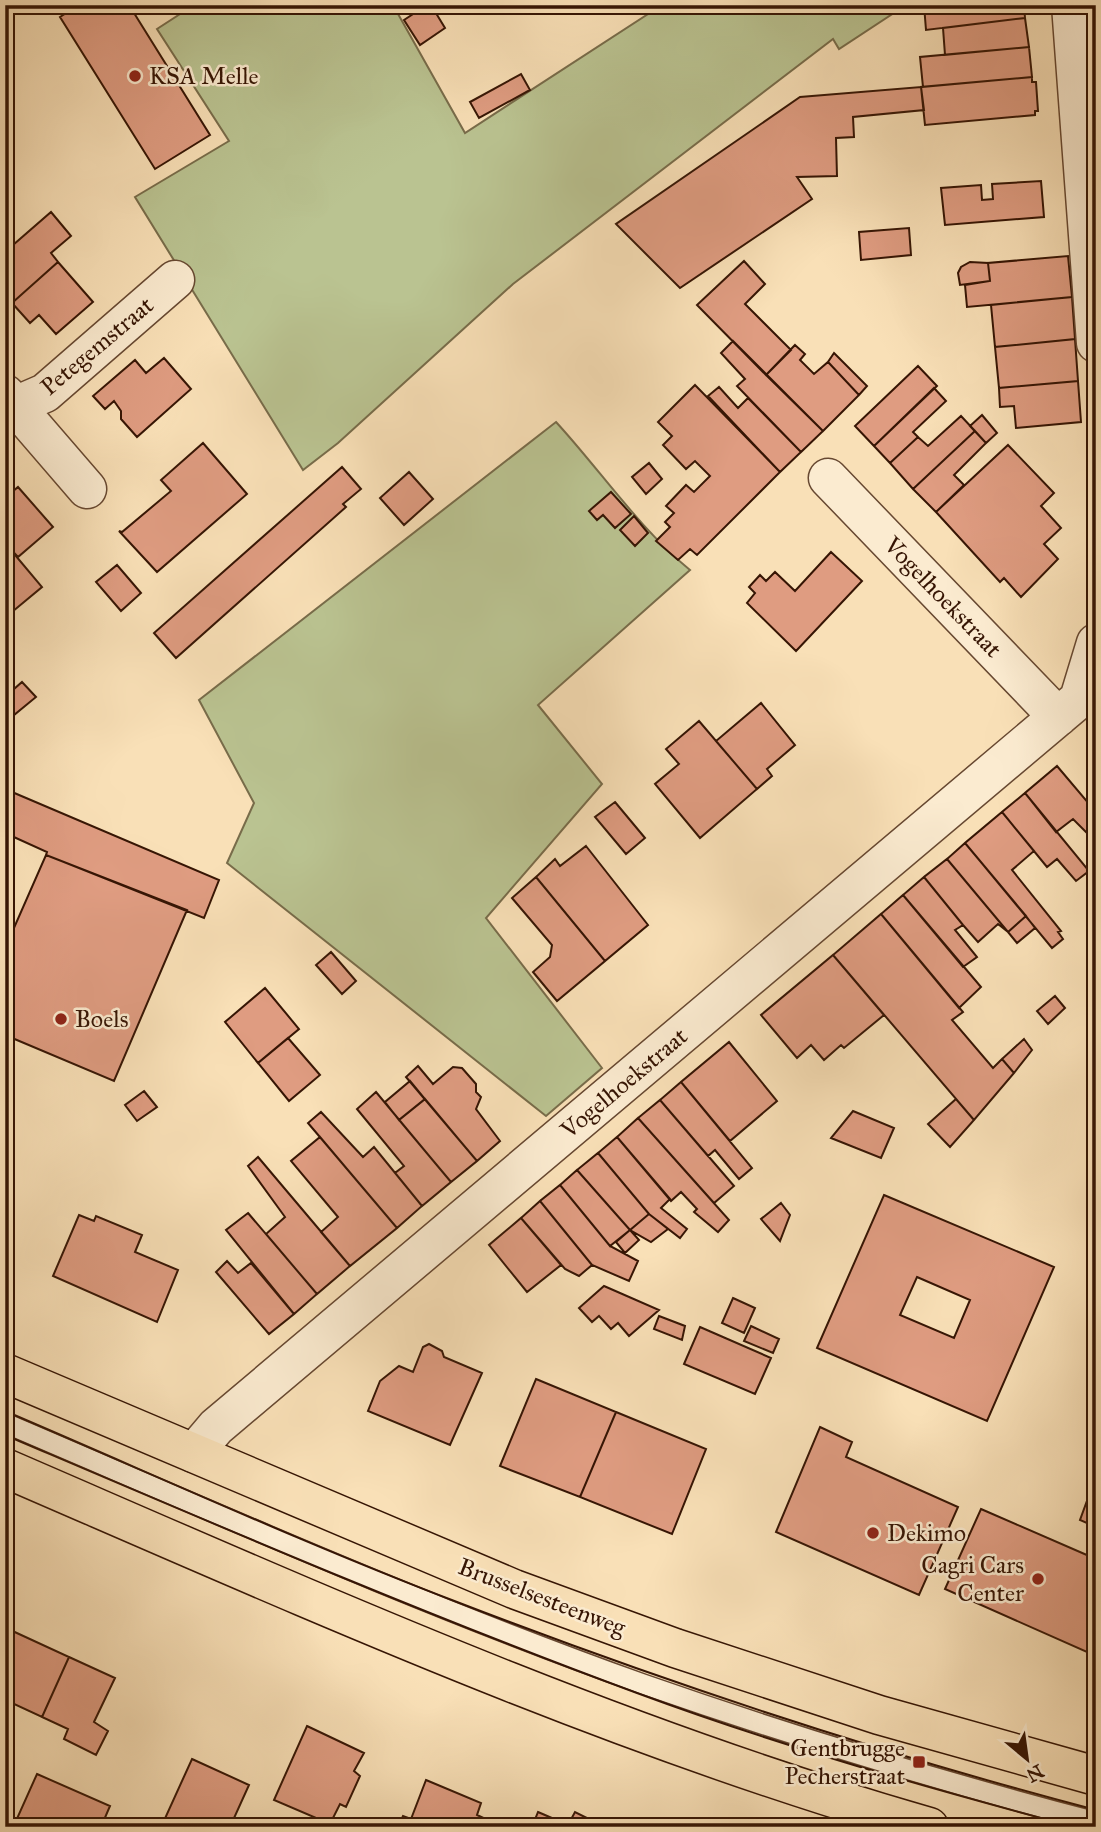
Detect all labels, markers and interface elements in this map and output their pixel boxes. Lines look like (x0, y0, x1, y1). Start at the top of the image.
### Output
place label: KSA Melle (149, 61, 259, 91)
marker: KSA Melle (127, 68, 143, 84)
street label: Petegemstraat (34, 290, 160, 402)
street label: Vogelhoekstraat (877, 530, 1009, 664)
place label: Boels (75, 1004, 128, 1034)
marker: Boels (53, 1011, 69, 1027)
street label: Vogelhoekstraat (554, 1021, 694, 1145)
place label: Dekimo (887, 1518, 966, 1548)
marker: Dekimo (865, 1525, 881, 1541)
place label: Cagri Cars Center (921, 1550, 1024, 1608)
street label: Brusselsesteenweg (454, 1551, 631, 1643)
marker: Cagri Cars Center (1030, 1571, 1046, 1587)
north arrow (992, 1724, 1062, 1794)
place label: Gentbrugge Pecherstraat (784, 1733, 905, 1791)
marker: Gentbrugge Pecherstraat (911, 1754, 927, 1770)
text: N (1022, 1759, 1048, 1787)

